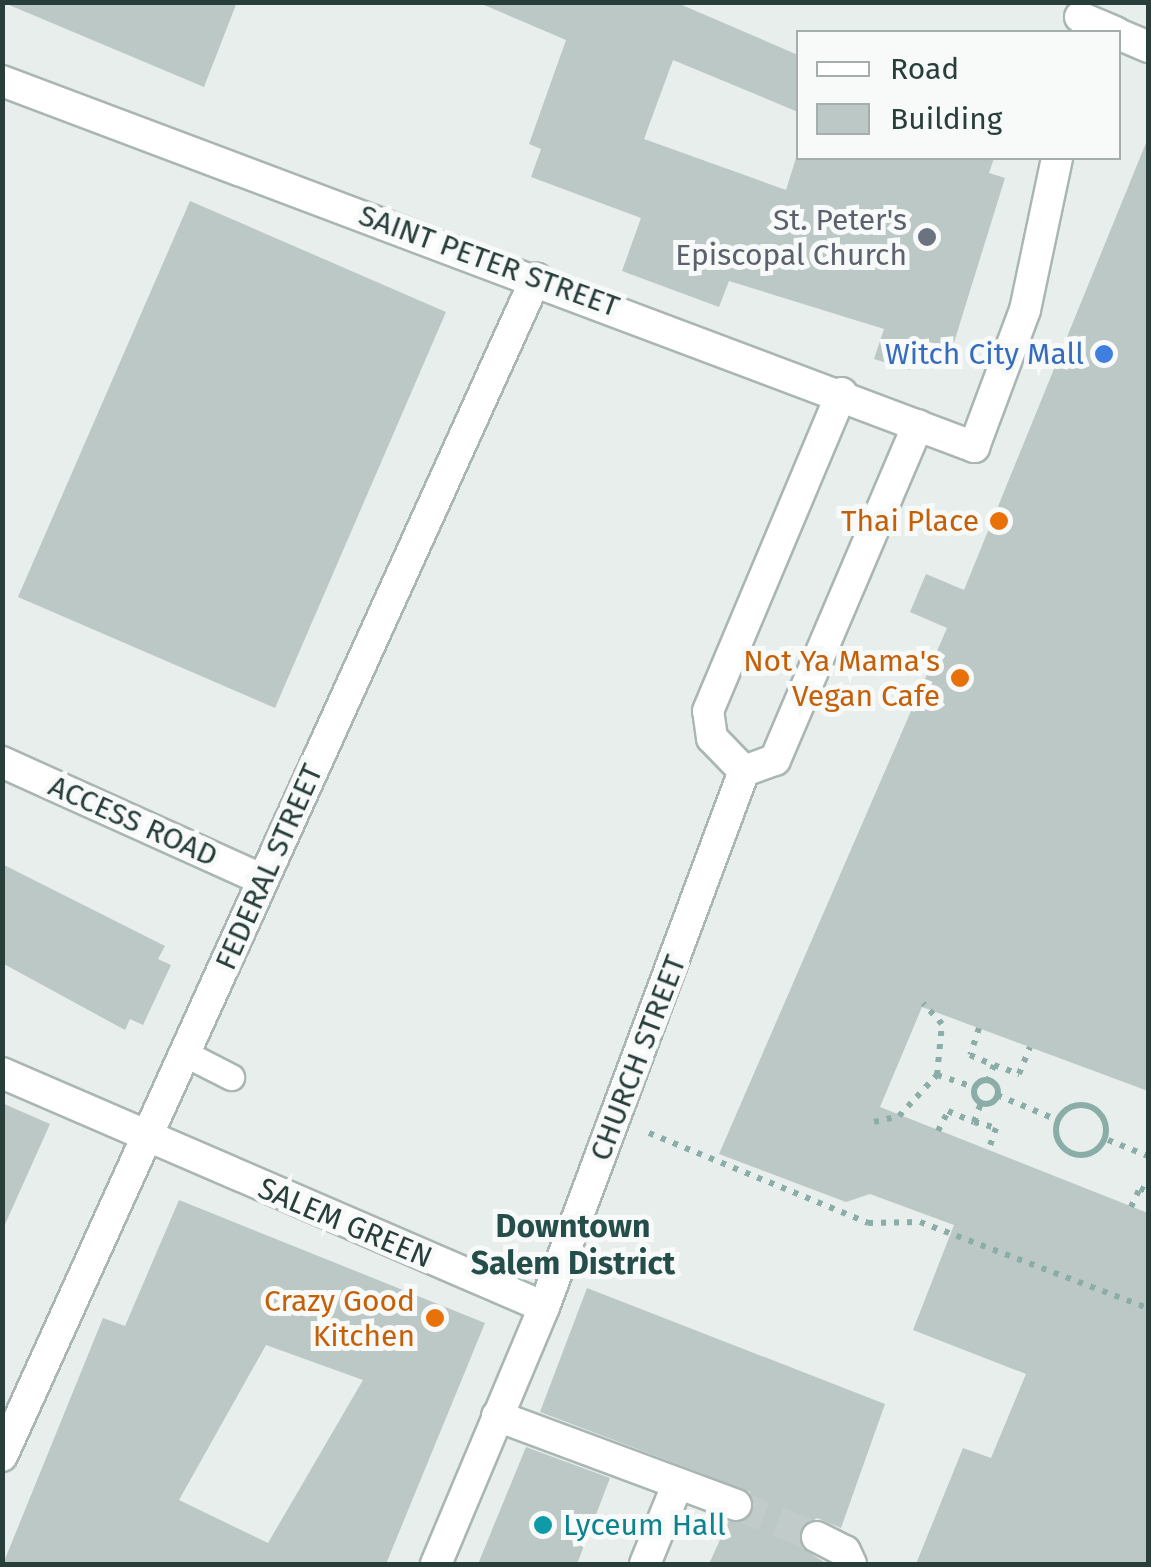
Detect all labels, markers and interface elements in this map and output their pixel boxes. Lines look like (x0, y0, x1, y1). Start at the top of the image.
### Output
legend (796, 30, 1121, 160)
text: Road (890, 51, 959, 87)
text: Building (890, 101, 1002, 137)
street label: SAINT PETER STREET (354, 197, 624, 325)
place label: St. Peter's Episcopal Church (675, 202, 907, 272)
marker: St. Peter's Episcopal Church (916, 226, 938, 248)
place label: Witch City Mall (885, 336, 1084, 372)
marker: Witch City Mall (1093, 343, 1115, 365)
place label: Thai Place (841, 503, 979, 539)
marker: Thai Place (988, 510, 1010, 532)
place label: Not Ya Mama's Vegan Cafe (743, 643, 940, 714)
marker: Not Ya Mama's Vegan Cafe (949, 667, 971, 689)
street label: FEDERAL STREET (208, 759, 330, 975)
street label: ACCESS ROAD (43, 768, 223, 874)
street label: CHURCH STREET (582, 950, 694, 1166)
street label: SALEM GREEN (253, 1170, 437, 1276)
district label: Downtown Salem District (471, 1208, 675, 1283)
place label: Crazy Good Kitchen (264, 1283, 415, 1354)
marker: Crazy Good Kitchen (424, 1307, 446, 1329)
place label: Lyceum Hall (563, 1507, 726, 1543)
marker: Lyceum Hall (532, 1514, 554, 1536)

